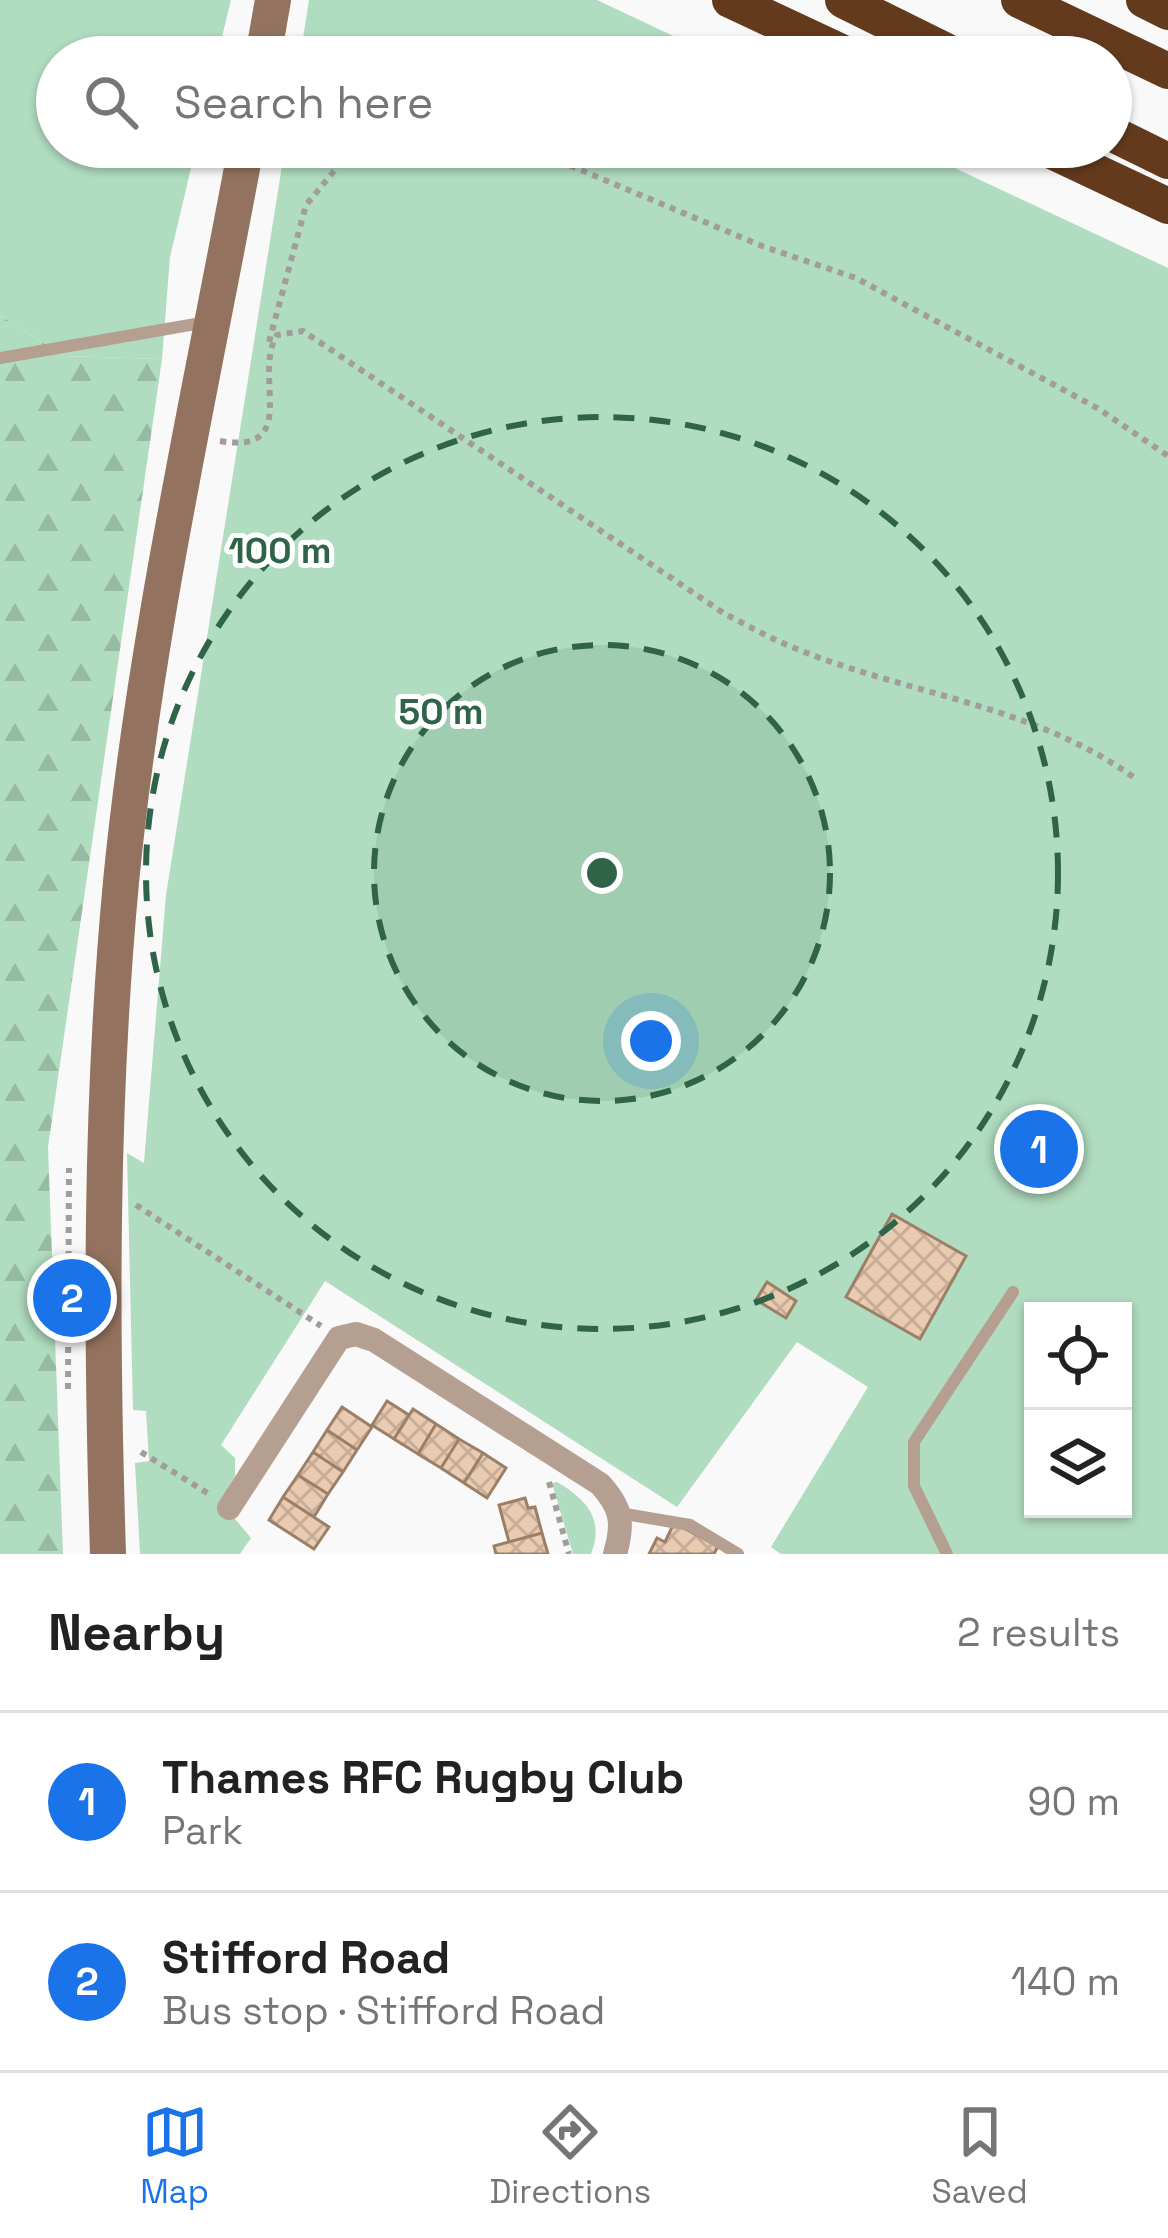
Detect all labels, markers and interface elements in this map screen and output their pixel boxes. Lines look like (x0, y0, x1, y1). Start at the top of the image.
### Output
search box (36, 36, 1132, 168)
icon: search (78, 69, 144, 135)
text: Search here (174, 74, 433, 131)
text: 100 m (229, 528, 331, 574)
text: 50 m (399, 689, 483, 735)
centre of rings (581, 852, 623, 894)
your location (621, 1011, 681, 1071)
pin: 1 (1000, 1104, 1078, 1194)
pin: 2 (33, 1253, 111, 1343)
map controls (1024, 1302, 1132, 1518)
button: locate (1024, 1302, 1132, 1410)
button: layers (1024, 1410, 1132, 1518)
text: Nearby (48, 1600, 225, 1665)
text: 2 results (957, 1608, 1120, 1657)
text: Thames RFC Rugby Club (162, 1749, 684, 1806)
text: 1 (78, 1777, 96, 1826)
text: 90 m (1028, 1777, 1120, 1826)
text: Park (162, 1806, 243, 1855)
text: Stifford Road (162, 1929, 450, 1986)
text: 2 (75, 1957, 99, 2006)
text: 140 m (1011, 1957, 1120, 2006)
text: Bus stop · Stifford Road (162, 1986, 605, 2035)
tab: Map (140, 2099, 209, 2213)
tab: Directions (489, 2099, 651, 2213)
tab: Saved (932, 2099, 1028, 2213)

